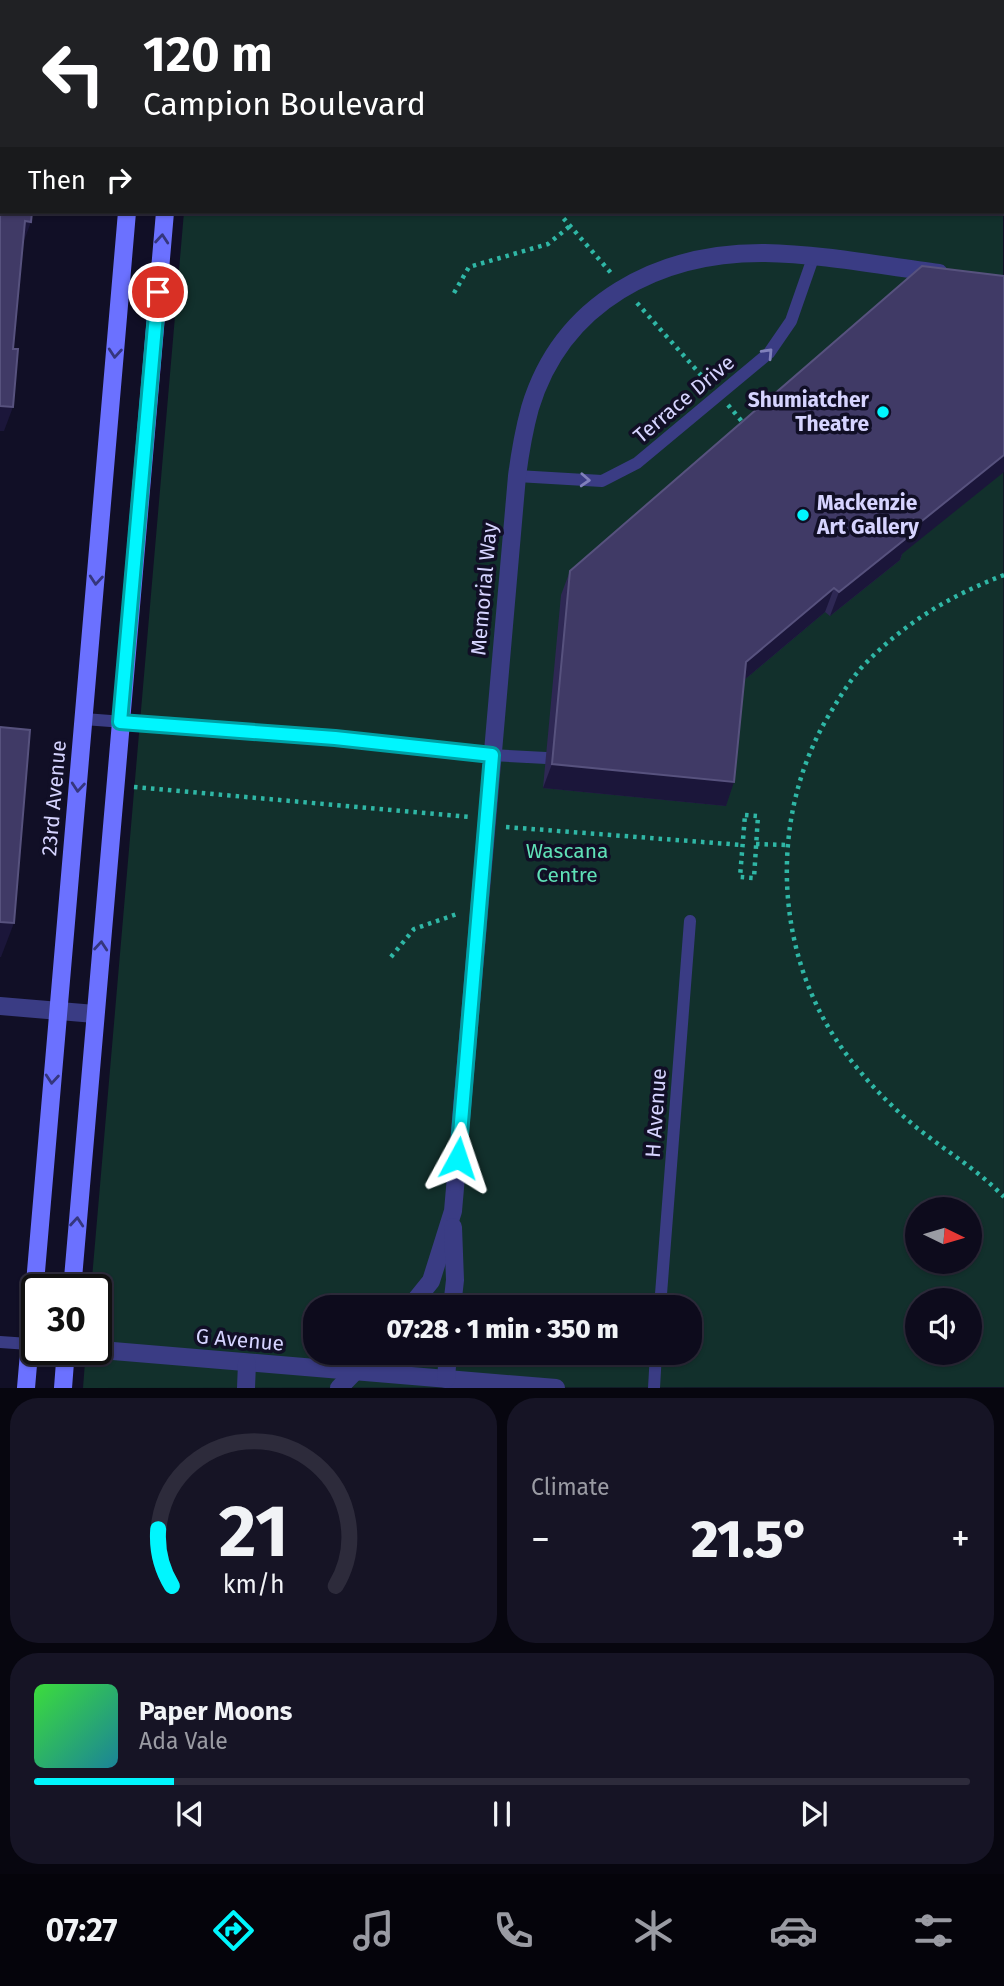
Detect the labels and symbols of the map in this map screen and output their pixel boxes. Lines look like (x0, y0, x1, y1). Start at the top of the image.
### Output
one-way arrow (154, 233, 169, 244)
pin (128, 262, 188, 322)
one-way arrow (108, 348, 123, 359)
one-way arrow (759, 348, 772, 361)
street label: Terrace Drive (628, 349, 740, 449)
place label: Shumiatcher Theatre (748, 387, 870, 437)
marker: Shumiatcher Theatre (875, 404, 891, 420)
one-way arrow (580, 472, 591, 487)
place label: Mackenzie Art Gallery (816, 490, 919, 540)
marker: Mackenzie Art Gallery (795, 507, 811, 523)
street label: Memorial Way (465, 521, 503, 656)
one-way arrow (89, 574, 104, 585)
street label: 23rd Avenue (36, 739, 72, 857)
one-way arrow (71, 782, 86, 793)
park label: Wascana Centre (526, 838, 608, 888)
one-way arrow (93, 940, 108, 951)
street label: H Avenue (640, 1067, 672, 1159)
one-way arrow (45, 1074, 60, 1085)
position arrow (421, 1121, 495, 1195)
north arrow (905, 1197, 982, 1274)
one-way arrow (70, 1216, 85, 1228)
speed limit sign: 30 (21, 1274, 112, 1365)
street label: G Avenue (195, 1323, 285, 1357)

